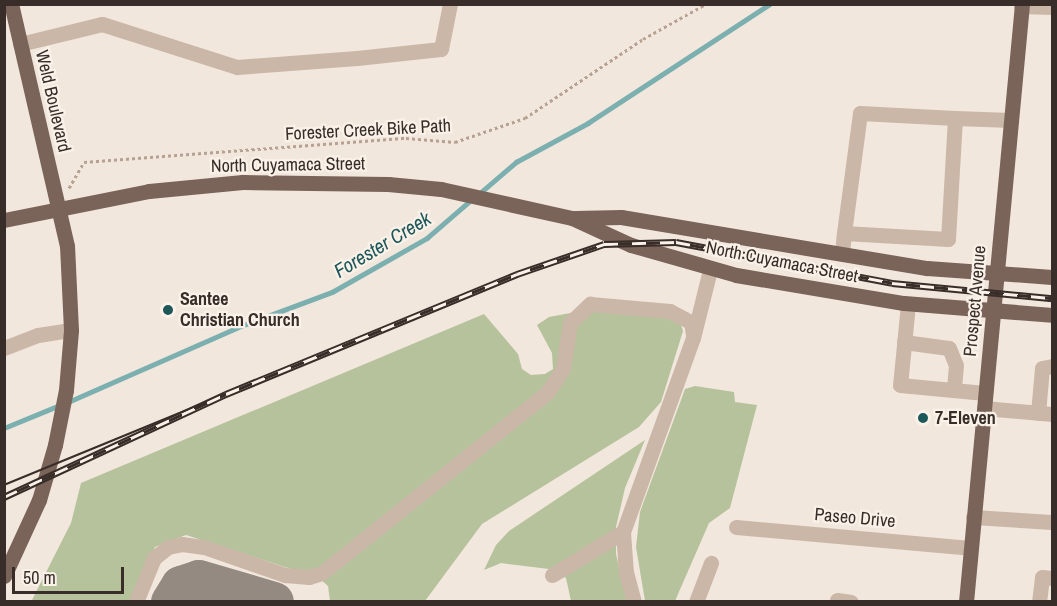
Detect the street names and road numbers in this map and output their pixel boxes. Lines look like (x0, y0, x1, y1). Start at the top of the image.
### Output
street label: Weld Boulevard (31, 48, 75, 154)
street label: Forester Creek Bike Path (285, 115, 451, 145)
street label: North Cuyamaca Street (211, 153, 365, 177)
street label: North Cuyamaca Street (704, 237, 860, 287)
street label: Prospect Avenue (959, 244, 991, 358)
street label: Paseo Drive (814, 504, 896, 532)

